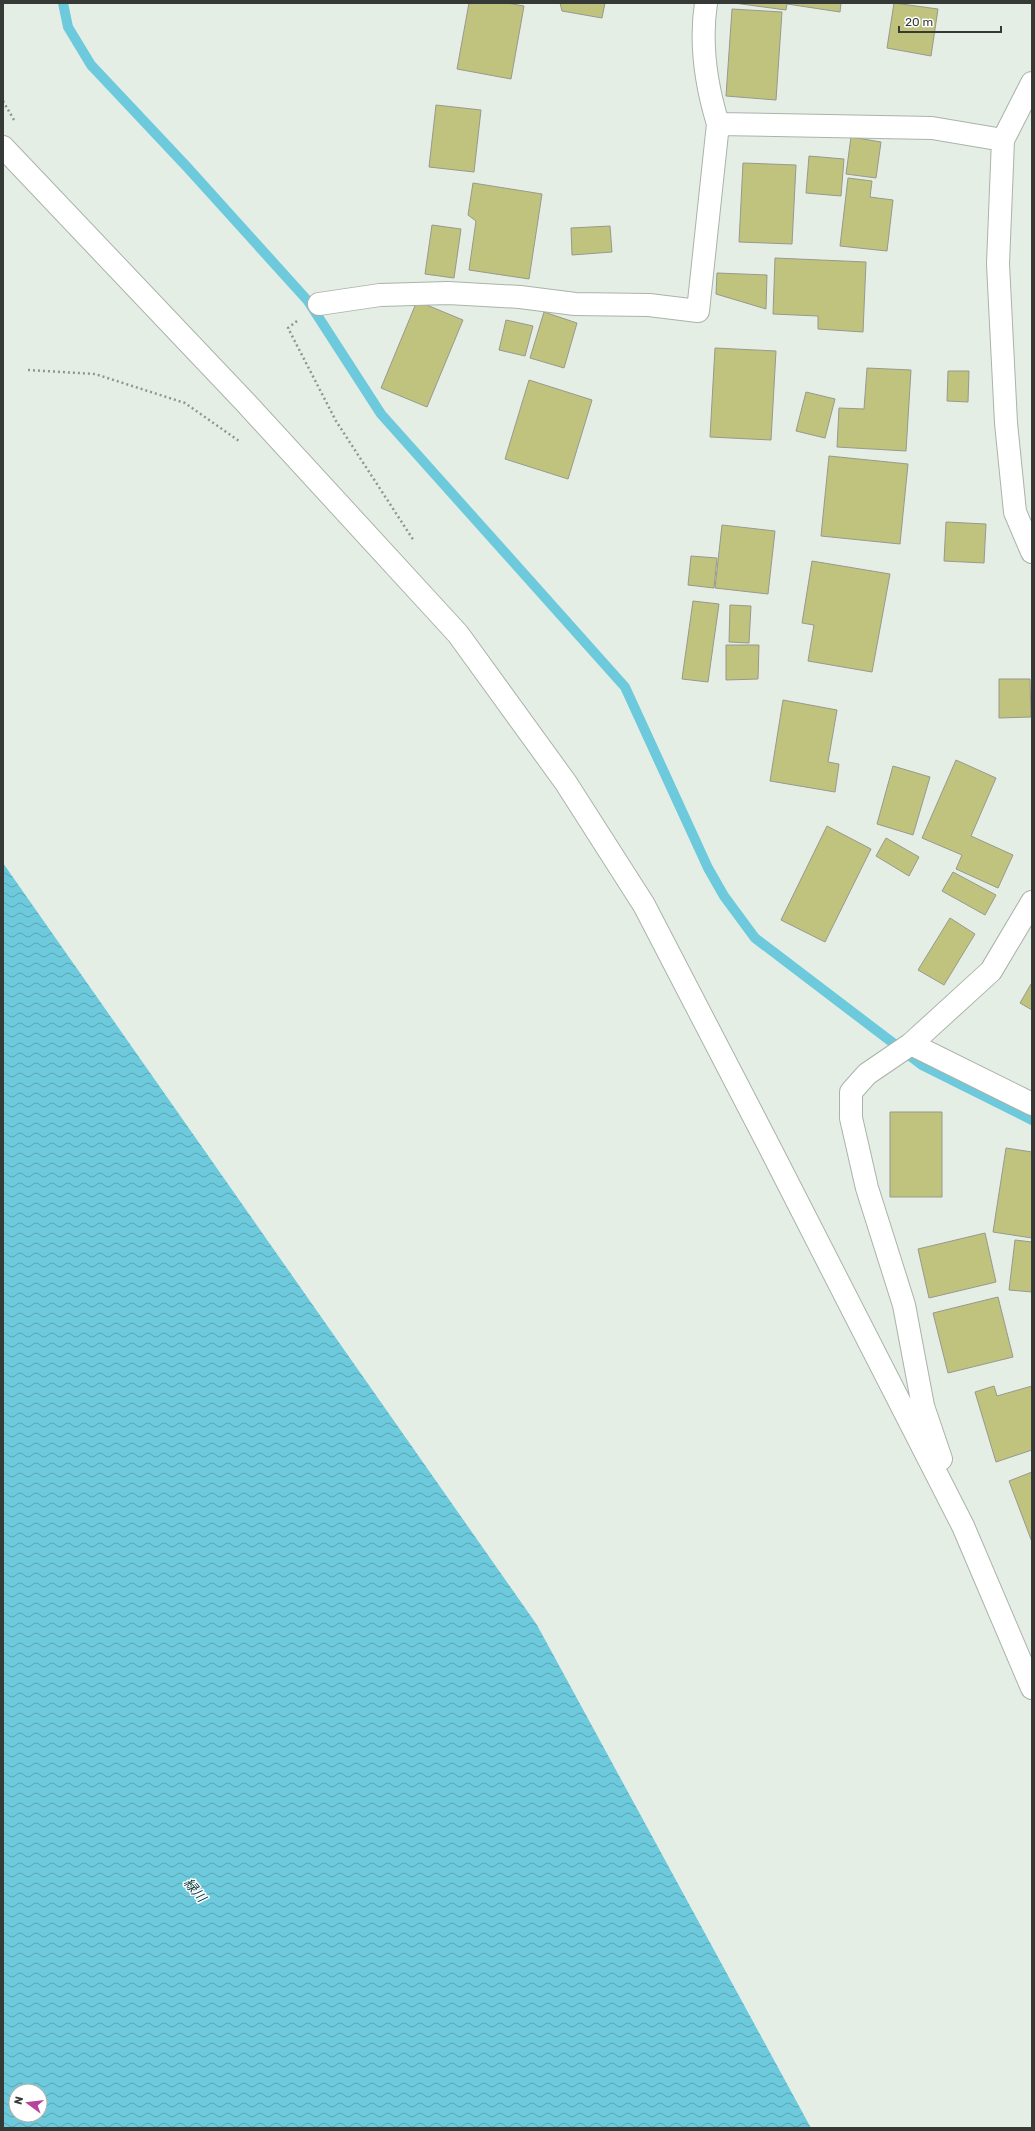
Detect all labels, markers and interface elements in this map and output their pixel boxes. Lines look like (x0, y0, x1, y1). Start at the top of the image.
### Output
scale bar (899, 8, 1001, 34)
text: 20 m (905, 15, 933, 29)
water label: 緑川 (181, 1875, 210, 1906)
north arrow (8, 2083, 48, 2123)
text: N (12, 2095, 26, 2106)

